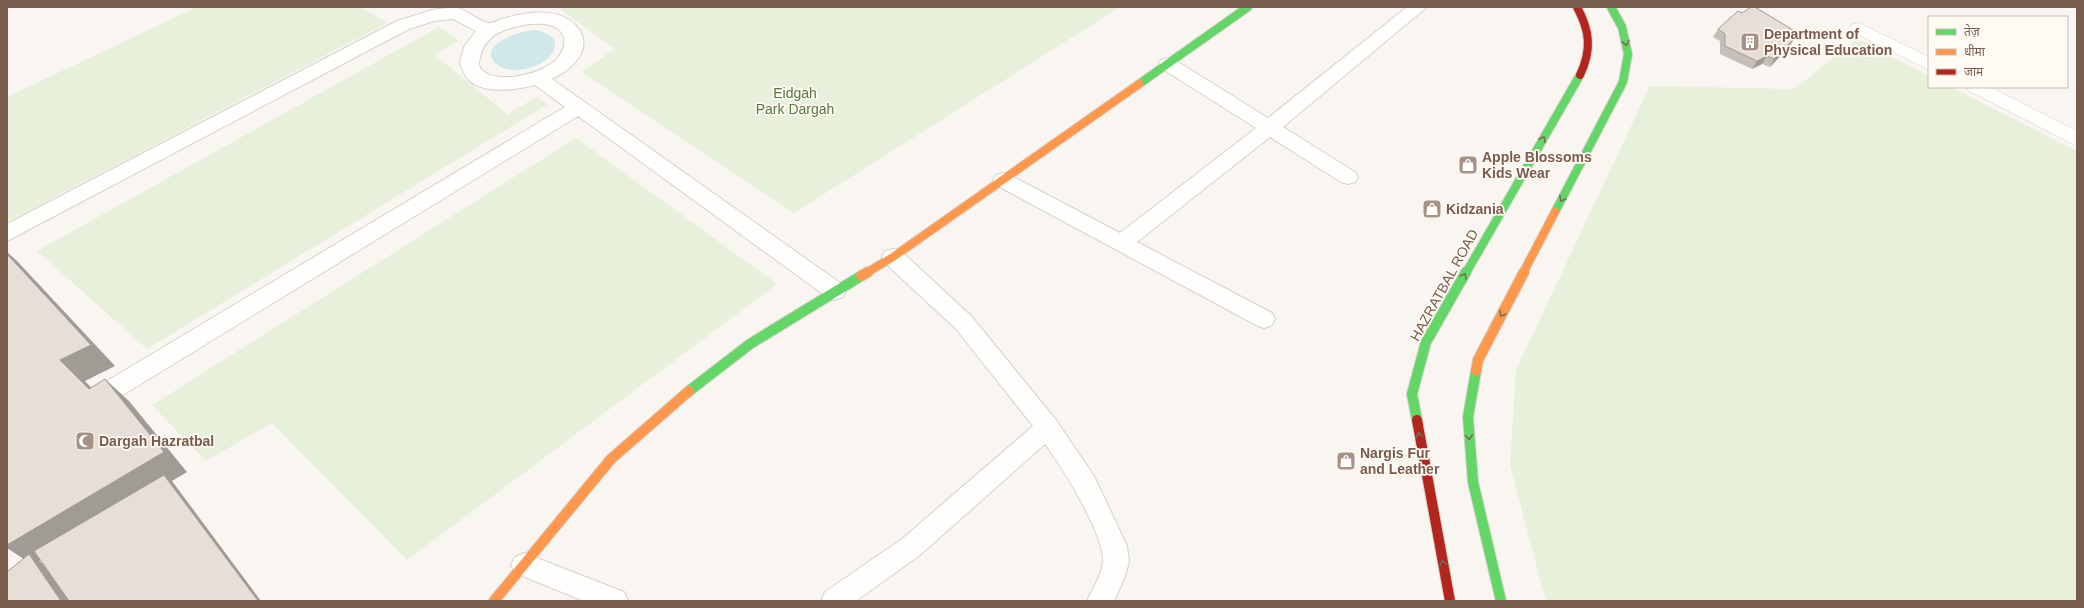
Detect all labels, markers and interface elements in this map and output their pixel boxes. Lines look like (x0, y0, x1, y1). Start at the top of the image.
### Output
legend (1928, 16, 2068, 88)
text: तेज़ (1964, 24, 1981, 39)
place label: Department of Physical Education (1764, 26, 1892, 58)
building icon: Department of Physical Education (1739, 31, 1761, 53)
one-way arrow (1621, 40, 1629, 46)
text: धीमा (1964, 44, 1986, 59)
text: जाम (1964, 65, 1984, 79)
park label: Eidgah Park Dargah (756, 85, 834, 117)
one-way arrow (1538, 136, 1545, 143)
place label: Apple Blossoms Kids Wear (1482, 149, 1592, 181)
shop icon: Apple Blossoms Kids Wear (1457, 154, 1479, 176)
one-way arrow (1559, 195, 1567, 202)
shop icon: Kidzania (1421, 198, 1443, 220)
place label: Kidzania (1446, 201, 1504, 217)
street label: HAZRATBAL ROAD (1407, 226, 1481, 344)
one-way arrow (1460, 273, 1467, 280)
one-way arrow (1499, 310, 1507, 317)
mosque icon: Dargah Hazratbal (74, 430, 96, 452)
one-way arrow (1415, 432, 1423, 438)
place label: Dargah Hazratbal (99, 433, 214, 449)
one-way arrow (1465, 434, 1474, 440)
place label: Nargis Fur and Leather (1360, 445, 1440, 477)
shop icon: Nargis Fur and Leather (1335, 450, 1357, 472)
one-way arrow (1439, 560, 1447, 566)

